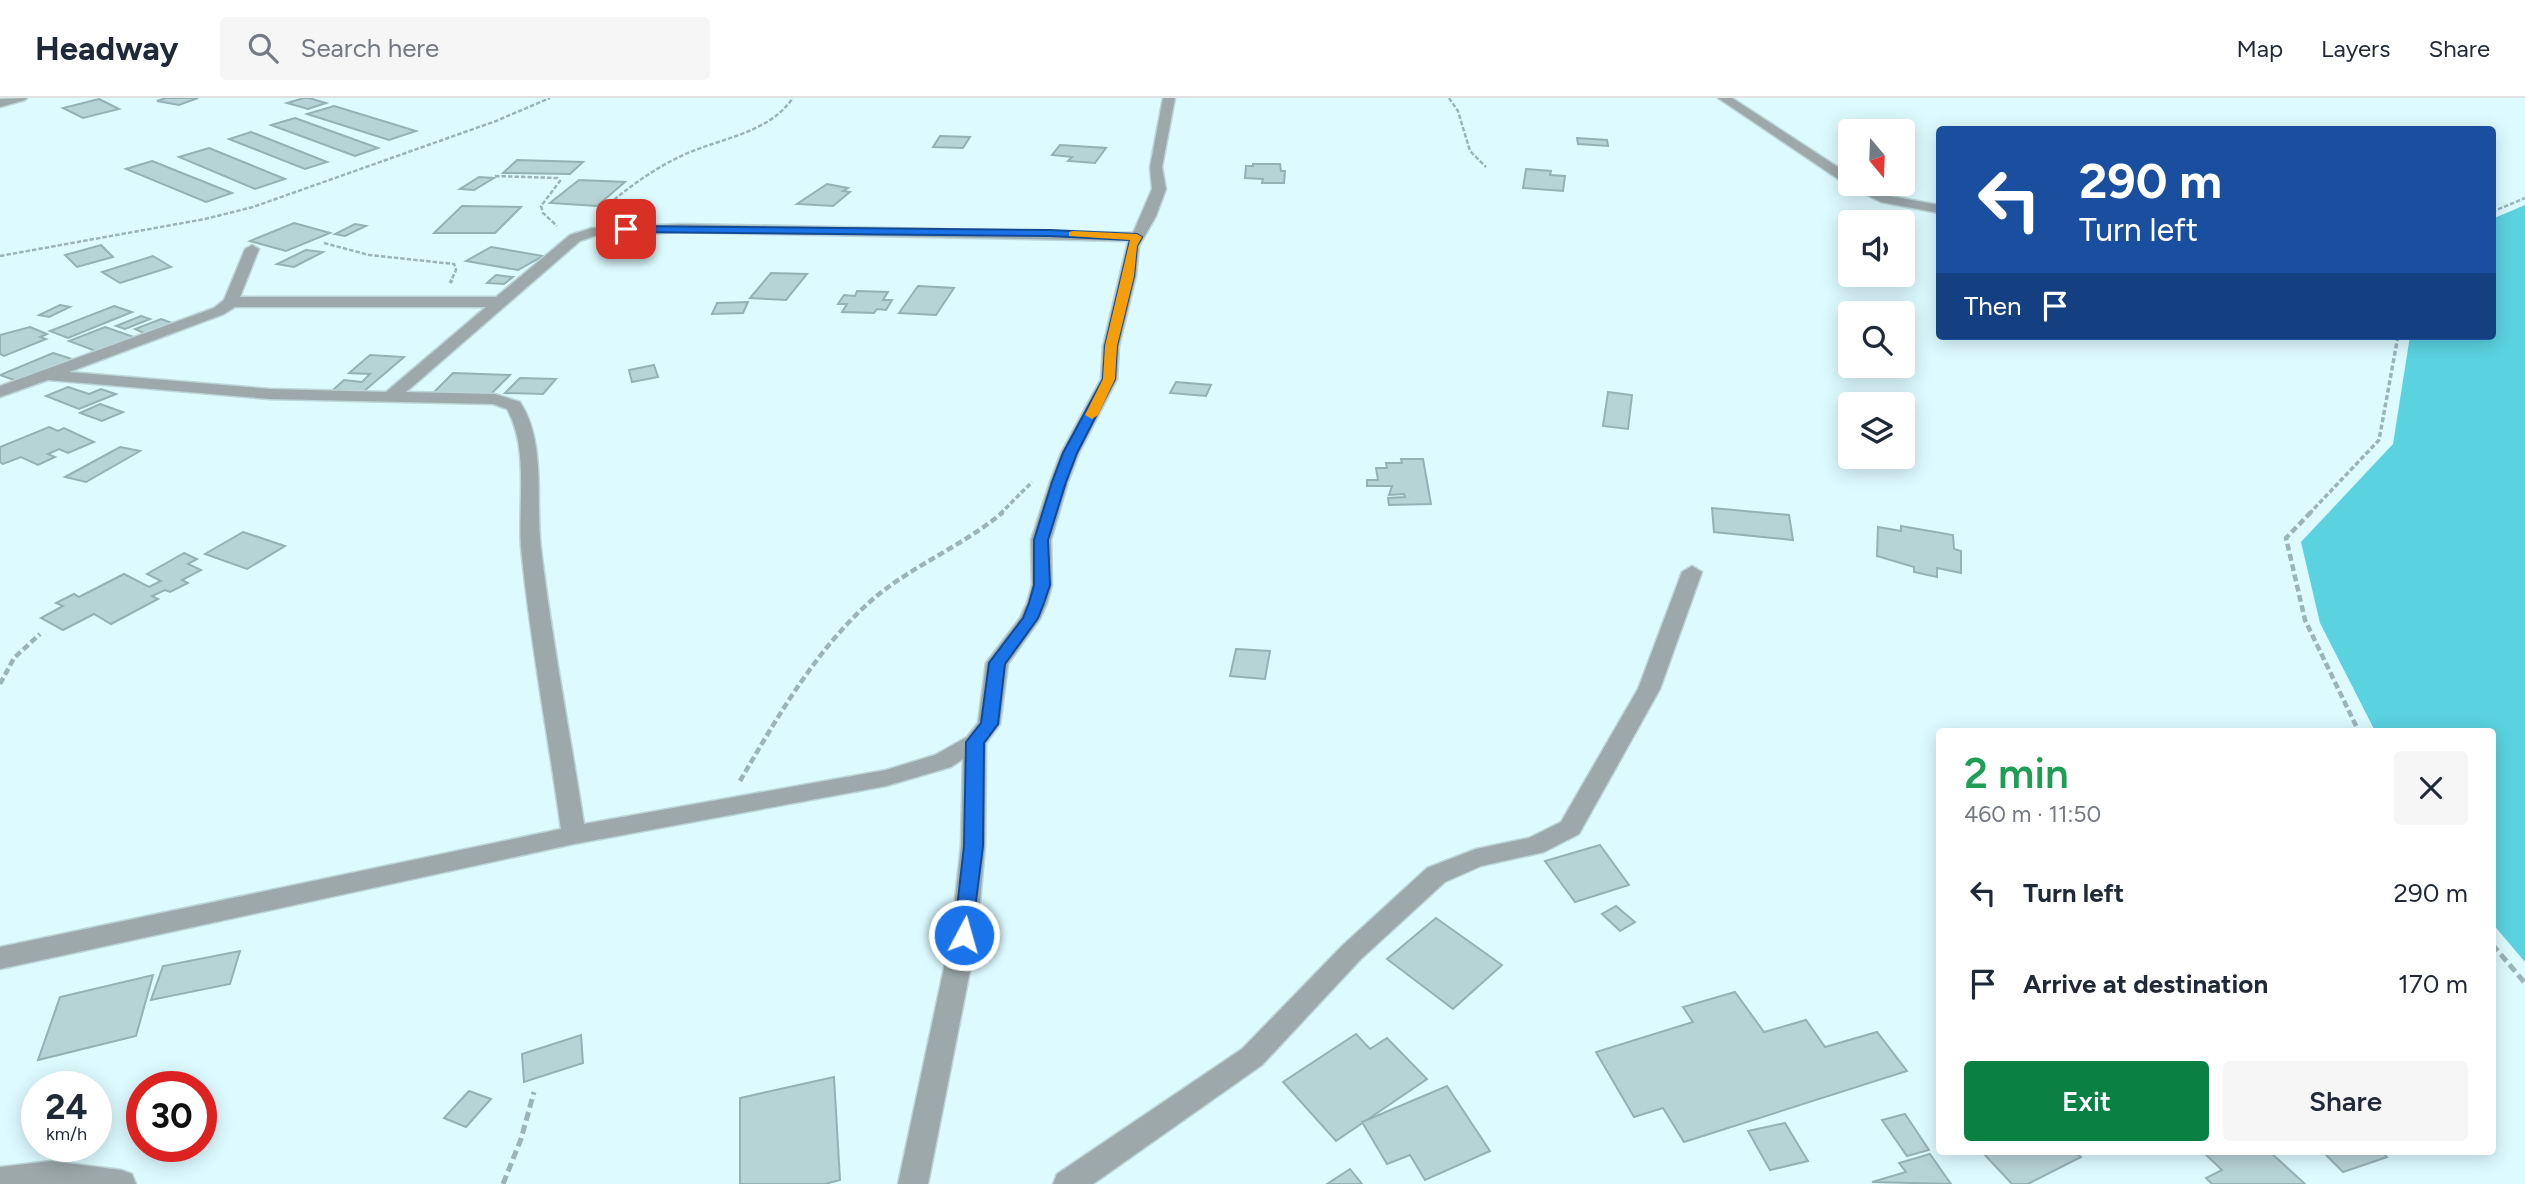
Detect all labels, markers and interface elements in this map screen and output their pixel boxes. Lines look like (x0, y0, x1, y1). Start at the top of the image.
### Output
search box (220, 17, 710, 80)
text: Headway (35, 29, 178, 68)
icon: search (244, 29, 282, 67)
text: Search here (300, 32, 439, 64)
text: Map (2236, 34, 2283, 63)
text: Layers (2321, 34, 2390, 63)
text: Share (2428, 34, 2490, 63)
north arrow (1838, 119, 1914, 196)
map controls (1838, 119, 1915, 469)
text: 290 m (2079, 151, 2222, 210)
icon: left (1964, 154, 2055, 245)
pin (596, 199, 656, 259)
icon: arrive (607, 210, 645, 248)
button: sound (1838, 210, 1915, 287)
text: Turn left (2079, 211, 2198, 249)
icon: arrive (2036, 287, 2074, 325)
text: Then (1964, 290, 2022, 322)
button: search (1838, 301, 1915, 378)
button: layers (1838, 392, 1915, 469)
text: 2 min (1964, 748, 2069, 799)
button: close (2394, 751, 2468, 825)
text: 460 m · 11:50 (1964, 800, 2101, 828)
icon: left (1964, 874, 2002, 912)
text: Turn left (2023, 877, 2124, 909)
text: 290 m (2394, 877, 2468, 909)
position arrow (927, 898, 1001, 972)
icon: arrive (1964, 965, 2002, 1003)
text: Arrive at destination (2023, 968, 2268, 1000)
text: 170 m (2398, 968, 2468, 1000)
button: Exit (1964, 1061, 2209, 1141)
button: Share (2223, 1061, 2468, 1141)
speed limit sign: 30 (126, 1071, 217, 1162)
text: 24 (45, 1086, 88, 1128)
text: km/h (46, 1123, 87, 1145)

